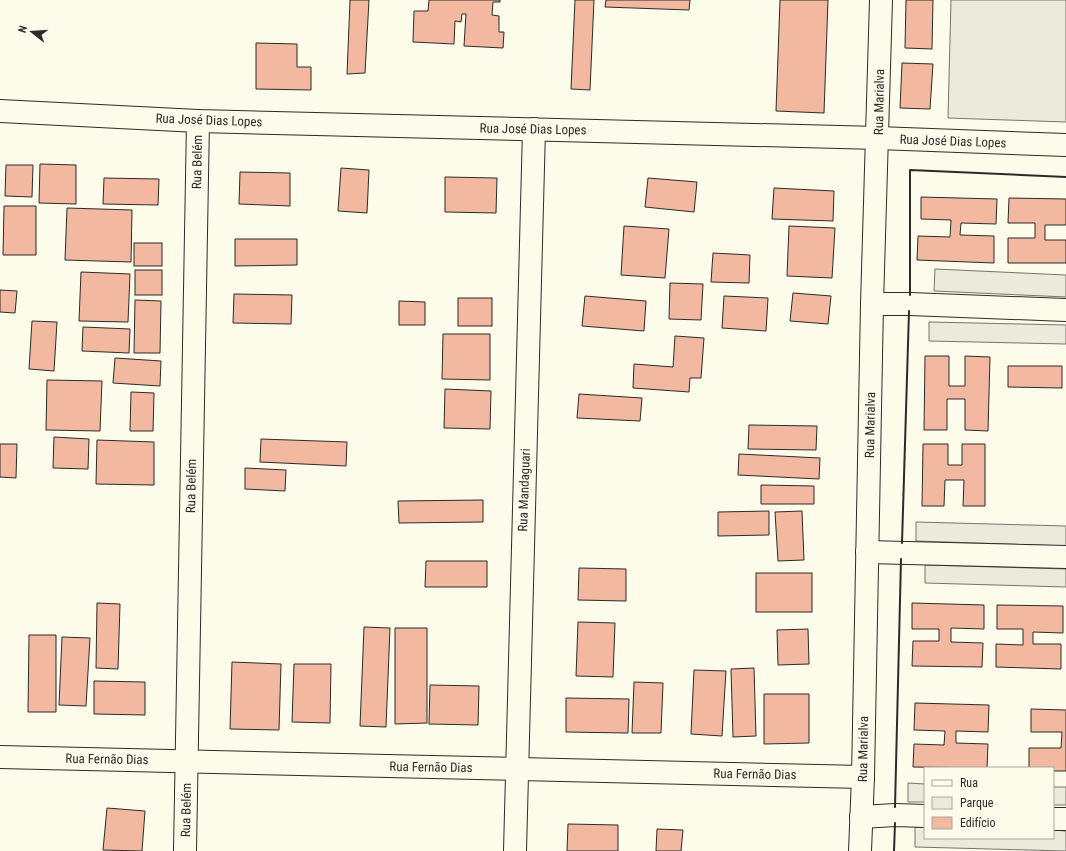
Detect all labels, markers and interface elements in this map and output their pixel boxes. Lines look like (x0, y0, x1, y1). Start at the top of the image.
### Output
north arrow (12, 12, 52, 52)
text: N (16, 24, 30, 34)
street label: Rua Marialva (871, 69, 887, 135)
street label: Rua José Dias Lopes (155, 111, 263, 129)
street label: Rua José Dias Lopes (479, 121, 587, 137)
street label: Rua José Dias Lopes (899, 132, 1007, 150)
street label: Rua Belém (189, 135, 205, 189)
street label: Rua Marialva (862, 392, 878, 458)
street label: Rua Mandaguari (515, 448, 533, 532)
street label: Rua Belém (183, 459, 199, 513)
street label: Rua Marialva (855, 716, 871, 782)
street label: Rua Fernão Dias (65, 751, 149, 767)
street label: Rua Fernão Dias (389, 759, 473, 775)
street label: Rua Fernão Dias (713, 766, 797, 782)
legend (924, 767, 1054, 839)
text: Rua (960, 776, 978, 790)
street label: Rua Belém (178, 783, 194, 837)
text: Parque (960, 796, 994, 810)
text: Edifício (960, 816, 996, 830)

